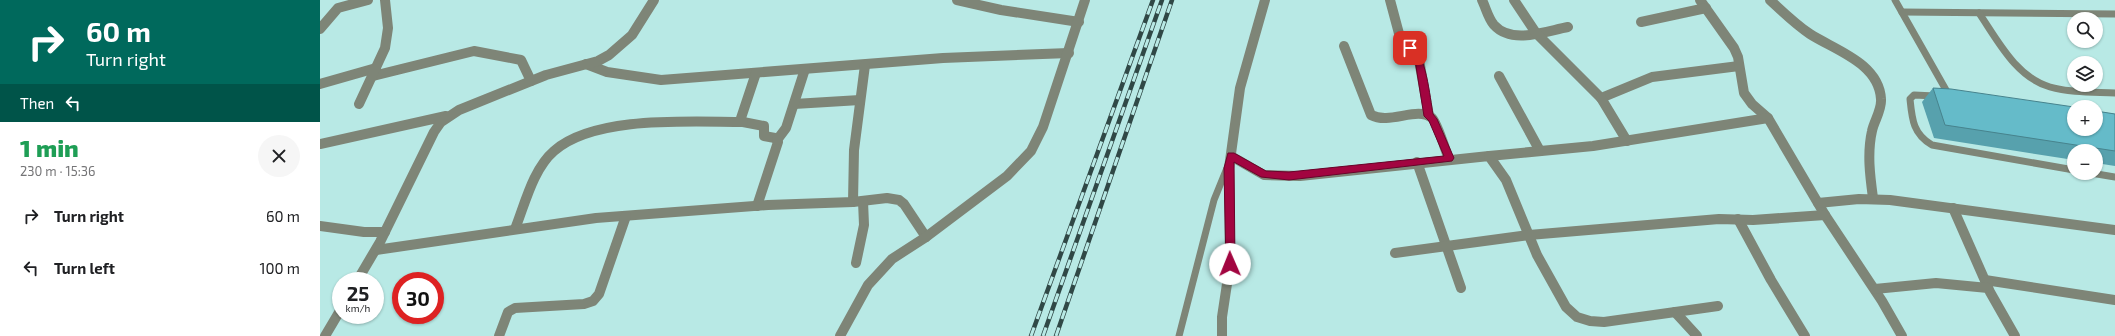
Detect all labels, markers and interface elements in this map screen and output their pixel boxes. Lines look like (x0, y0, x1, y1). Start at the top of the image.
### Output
map controls (2067, 12, 2103, 180)
button: search (2067, 12, 2103, 48)
text: 60 m (86, 14, 151, 48)
icon: right (20, 16, 72, 68)
pin (1393, 31, 1427, 65)
icon: arrive (1399, 37, 1421, 59)
text: Turn right (86, 48, 166, 70)
button: layers (2067, 56, 2103, 92)
icon: left (62, 92, 84, 114)
text: Then (20, 94, 54, 112)
button: + (2067, 100, 2103, 136)
text: 1 min (20, 133, 79, 162)
button: close (258, 135, 300, 177)
button: − (2067, 144, 2103, 180)
text: 230 m · 15:36 (20, 163, 95, 179)
icon: right (20, 205, 42, 227)
text: Turn right (54, 207, 124, 225)
text: 60 m (266, 207, 300, 225)
position arrow (1209, 243, 1251, 285)
icon: left (20, 257, 42, 279)
text: Turn left (54, 259, 115, 277)
text: 100 m (259, 259, 300, 277)
speed limit sign: 30 (392, 272, 444, 324)
text: 25 (347, 281, 369, 305)
text: km/h (346, 302, 370, 314)

